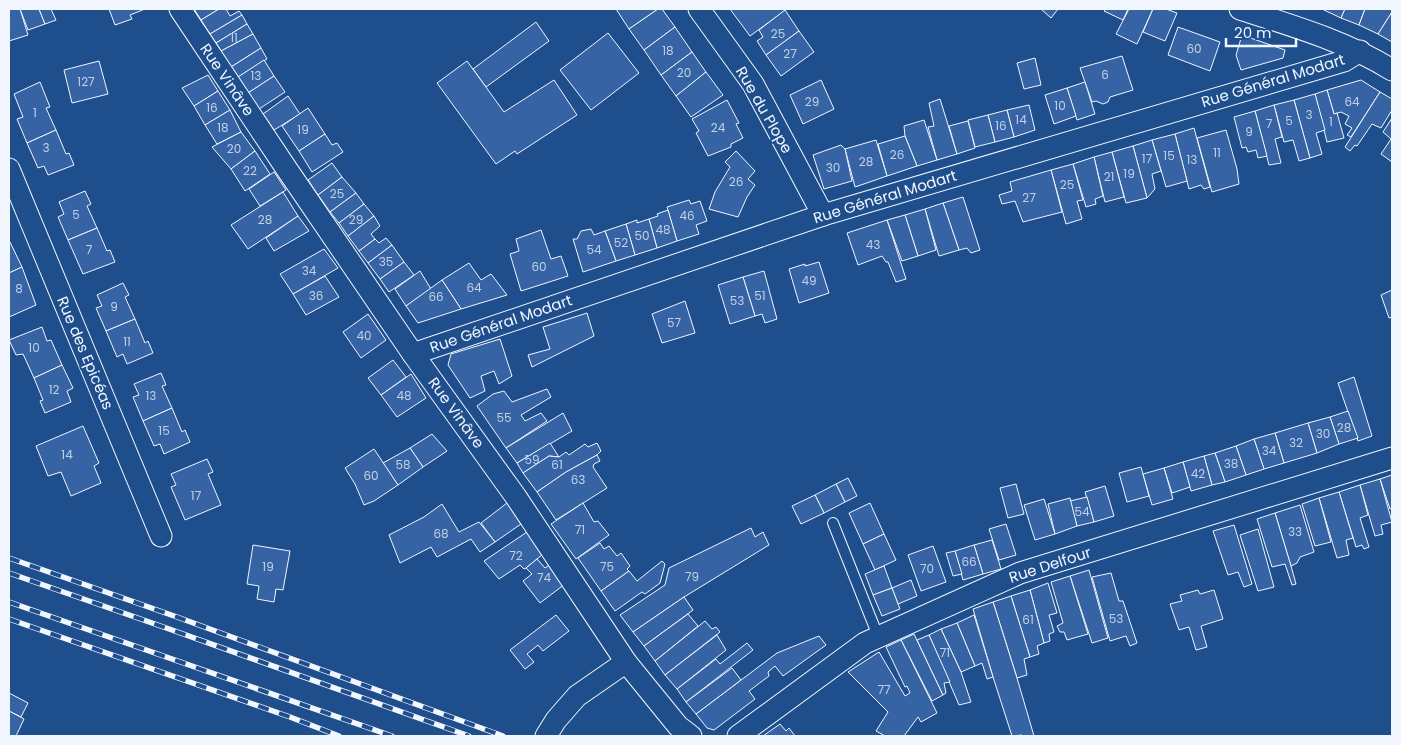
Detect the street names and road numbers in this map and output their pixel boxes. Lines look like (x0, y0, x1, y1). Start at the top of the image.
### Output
street label: Rue Vinâve (195, 39, 259, 120)
street label: Rue Général Modart (1198, 49, 1347, 112)
street label: Rue du Plope (731, 62, 798, 157)
street label: Rue Général Modart (810, 165, 959, 228)
street label: Rue Général Modart (427, 289, 575, 358)
street label: Rue des Epicéas (52, 293, 119, 413)
street label: Rue Vinâve (423, 373, 489, 453)
street label: Rue Delfour (1006, 541, 1094, 588)

